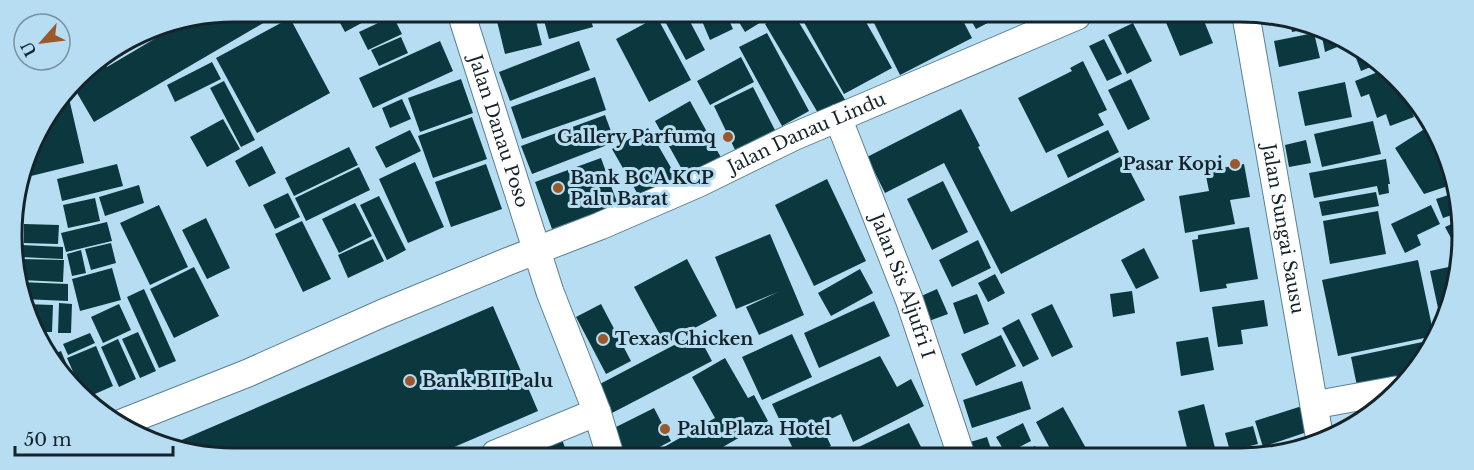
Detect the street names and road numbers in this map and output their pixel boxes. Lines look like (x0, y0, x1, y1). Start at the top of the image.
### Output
street label: Jalan Danau Poso (463, 50, 533, 210)
street label: Jalan Danau Lindu (722, 88, 889, 179)
street label: Jalan Sungai Sausu (1257, 140, 1309, 315)
street label: Jalan Sis Aljufri I (865, 209, 939, 361)

